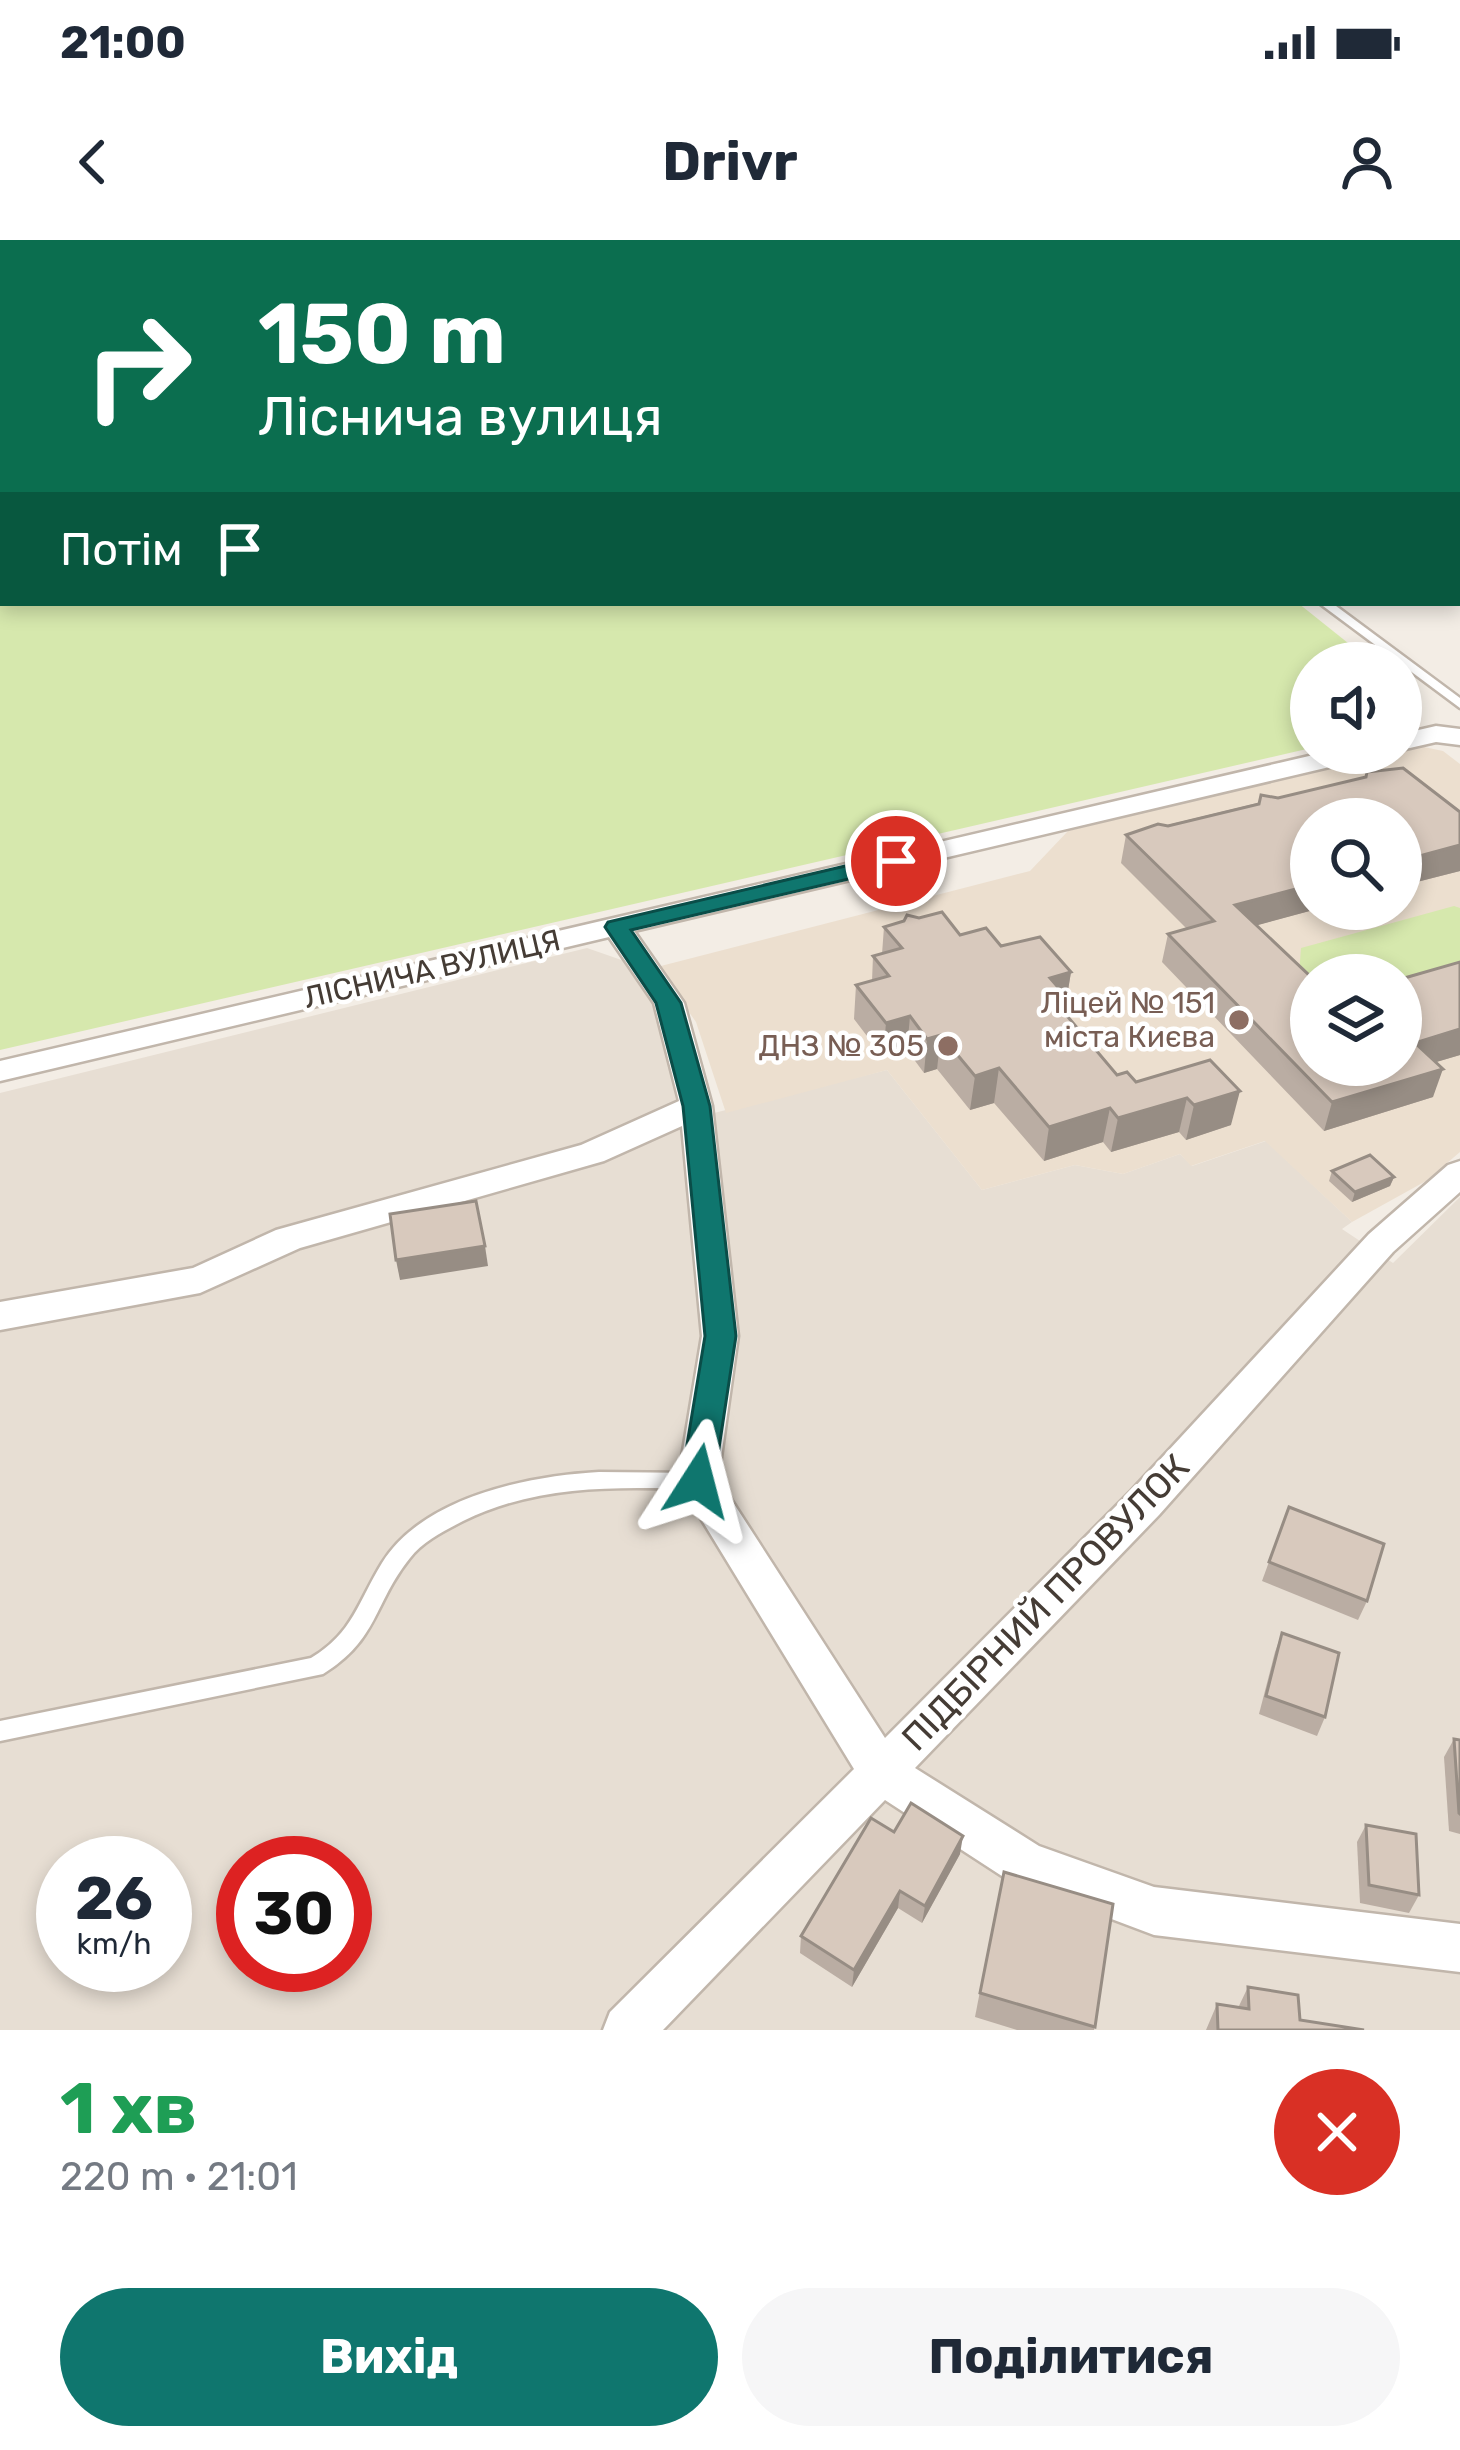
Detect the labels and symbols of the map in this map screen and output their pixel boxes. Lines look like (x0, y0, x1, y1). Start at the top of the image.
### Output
pin (845, 810, 947, 912)
street label: ЛІСНИЧА ВУЛИЦЯ (300, 922, 564, 1016)
place label: Ліцей № 151 міста Києва (1041, 985, 1215, 1055)
marker: Ліцей № 151 міста Києва (1226, 1007, 1252, 1033)
place label: ДНЗ № 305 (758, 1028, 924, 1064)
marker: ДНЗ № 305 (935, 1033, 961, 1059)
position arrow (635, 1418, 761, 1544)
street label: ПІДБІРНИЙ ПРОВУЛОК (893, 1445, 1198, 1759)
speed limit sign: 30 (216, 1836, 372, 1992)

